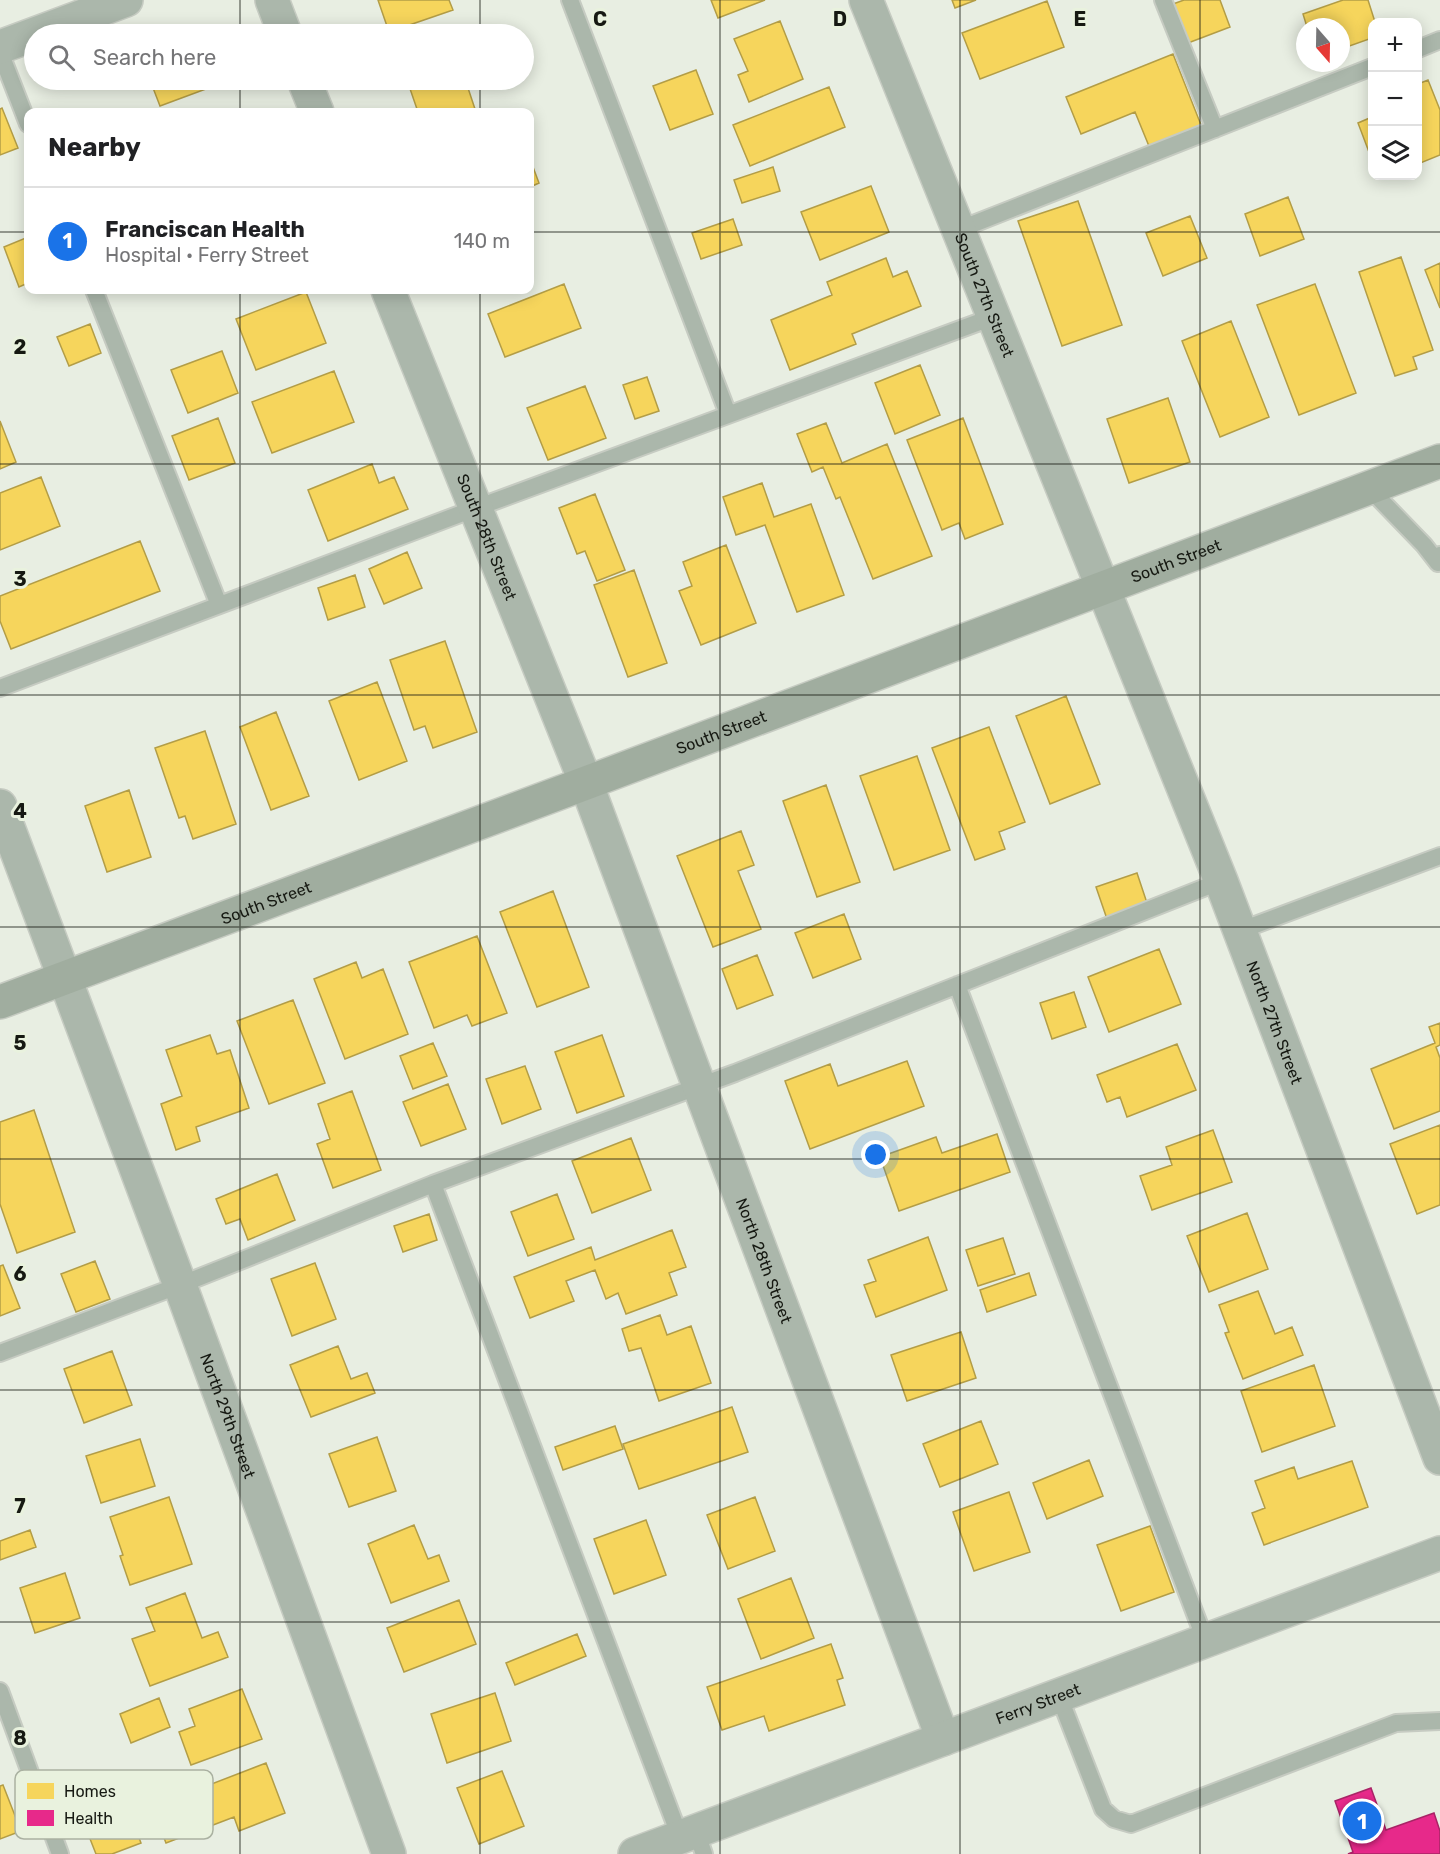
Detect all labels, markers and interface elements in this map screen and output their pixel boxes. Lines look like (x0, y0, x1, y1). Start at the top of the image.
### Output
text: C (593, 7, 607, 31)
text: D (833, 7, 847, 31)
text: E (1074, 7, 1086, 31)
north arrow (1296, 18, 1350, 72)
map controls (1368, 18, 1422, 180)
button: + (1368, 18, 1422, 72)
search box (24, 24, 534, 90)
icon: search (45, 41, 78, 74)
text: Search here (93, 44, 216, 71)
button: − (1368, 72, 1422, 126)
button: layers (1368, 126, 1422, 180)
text: Nearby (48, 132, 141, 163)
text: Franciscan Health (105, 216, 305, 243)
text: 1 (63, 229, 72, 253)
text: 140 m (454, 229, 510, 253)
street label: South 27th Street (951, 230, 1018, 360)
text: Hospital · Ferry Street (105, 243, 309, 267)
text: 2 (14, 335, 27, 359)
street label: South 28th Street (453, 471, 521, 603)
street label: South Street (1128, 535, 1224, 586)
text: 3 (13, 567, 27, 591)
street label: South Street (673, 706, 769, 758)
text: 4 (13, 799, 27, 823)
street label: South Street (218, 877, 314, 928)
street label: North 27th Street (1243, 958, 1307, 1087)
text: 5 (14, 1031, 27, 1055)
your location (861, 1140, 890, 1169)
street label: North 28th Street (732, 1195, 796, 1326)
text: 6 (13, 1262, 27, 1286)
street label: North 29th Street (196, 1351, 260, 1481)
text: 7 (14, 1494, 26, 1518)
street label: Ferry Street (993, 1679, 1083, 1728)
text: 8 (13, 1726, 27, 1750)
legend (15, 1770, 213, 1839)
text: Homes (64, 1782, 116, 1801)
pin: 1 (1342, 1798, 1382, 1844)
text: Health (64, 1809, 113, 1828)

